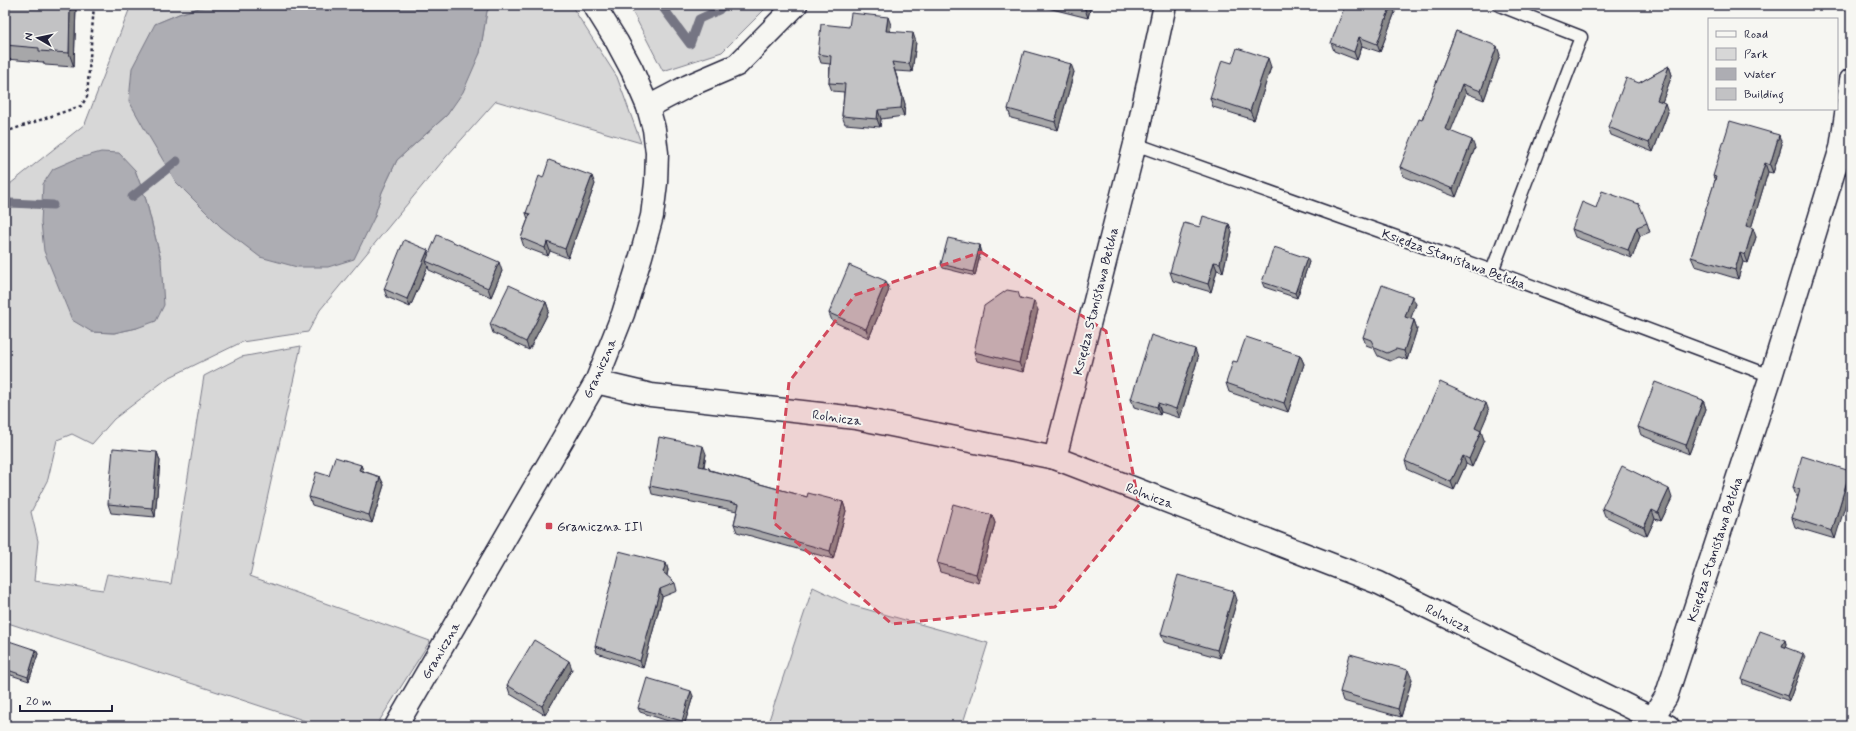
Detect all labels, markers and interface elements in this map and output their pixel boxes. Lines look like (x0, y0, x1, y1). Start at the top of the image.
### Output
north arrow (18, 18, 58, 58)
legend (1708, 18, 1838, 110)
text: Road (1744, 27, 1768, 43)
text: N (22, 32, 37, 41)
text: Park (1744, 47, 1768, 63)
text: Water (1744, 67, 1776, 83)
text: Building (1744, 87, 1784, 104)
street label: Księdza Stanisława Bełcha (1070, 225, 1123, 377)
street label: Księdza Stanisława Bełcha (1379, 225, 1528, 293)
street label: Graniczna (580, 336, 621, 401)
street label: Rolnicza (811, 407, 863, 430)
street label: Księdza Stanisława Bełcha (1684, 474, 1747, 624)
street label: Rolnicza (1123, 480, 1176, 513)
place label: Graniczna III (557, 519, 643, 536)
marker: Graniczna III (544, 521, 554, 531)
street label: Rolnicza (1422, 601, 1475, 638)
street label: Graniczna (418, 619, 465, 683)
scale bar (20, 687, 112, 713)
text: 20 m (26, 694, 52, 710)

